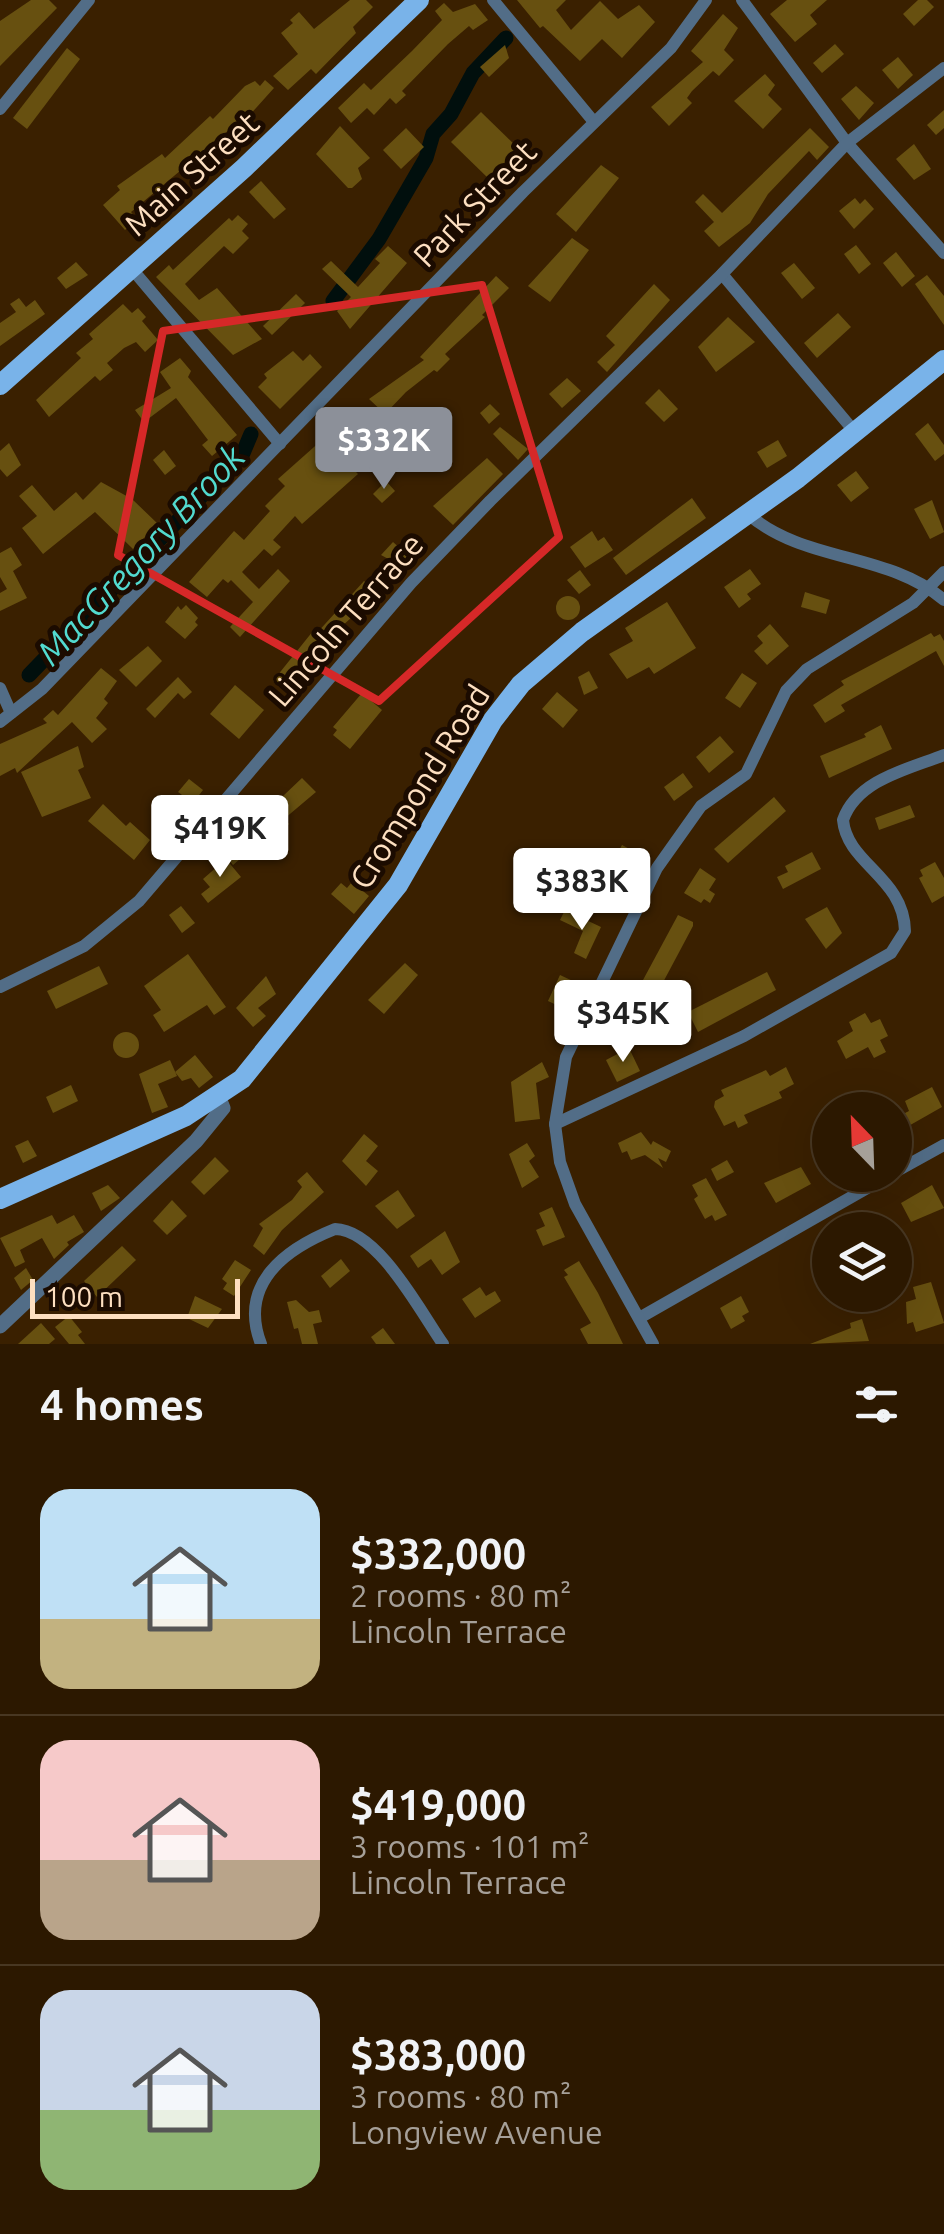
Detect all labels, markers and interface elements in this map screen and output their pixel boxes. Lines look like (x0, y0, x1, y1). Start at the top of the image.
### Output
street label: Main Street (117, 104, 266, 243)
street label: Park Street (406, 133, 543, 273)
pin: $332K (314, 407, 454, 492)
text: $332K (337, 421, 431, 457)
water label: MacGregory Brook (28, 436, 252, 672)
street label: Lincoln Terrace (261, 526, 430, 713)
street label: Crompond Road (342, 678, 496, 895)
pin: $419K (150, 795, 290, 880)
text: $419K (173, 809, 267, 845)
pin: $383K (512, 848, 652, 933)
text: $383K (535, 862, 629, 898)
pin: $345K (553, 980, 693, 1065)
text: $345K (576, 994, 670, 1030)
north arrow (812, 1092, 912, 1192)
map controls (812, 1092, 912, 1312)
button: layers (812, 1212, 912, 1312)
scale bar (30, 1274, 240, 1318)
text: 100 m (45, 1281, 123, 1312)
icon: filters (849, 1377, 904, 1432)
text: 4 homes (40, 1381, 204, 1428)
icon: home (120, 1529, 240, 1649)
text: $332,000 (350, 1530, 526, 1577)
text: 2 rooms · 80 m² (350, 1577, 571, 1613)
text: Lincoln Terrace (350, 1613, 567, 1649)
icon: home (120, 1780, 240, 1900)
text: $419,000 (350, 1781, 526, 1828)
text: 3 rooms · 101 m² (350, 1828, 590, 1864)
text: Lincoln Terrace (350, 1864, 567, 1900)
icon: home (120, 2030, 240, 2150)
text: $383,000 (350, 2031, 526, 2078)
text: 3 rooms · 80 m² (350, 2078, 571, 2114)
text: Longview Avenue (350, 2114, 603, 2150)

